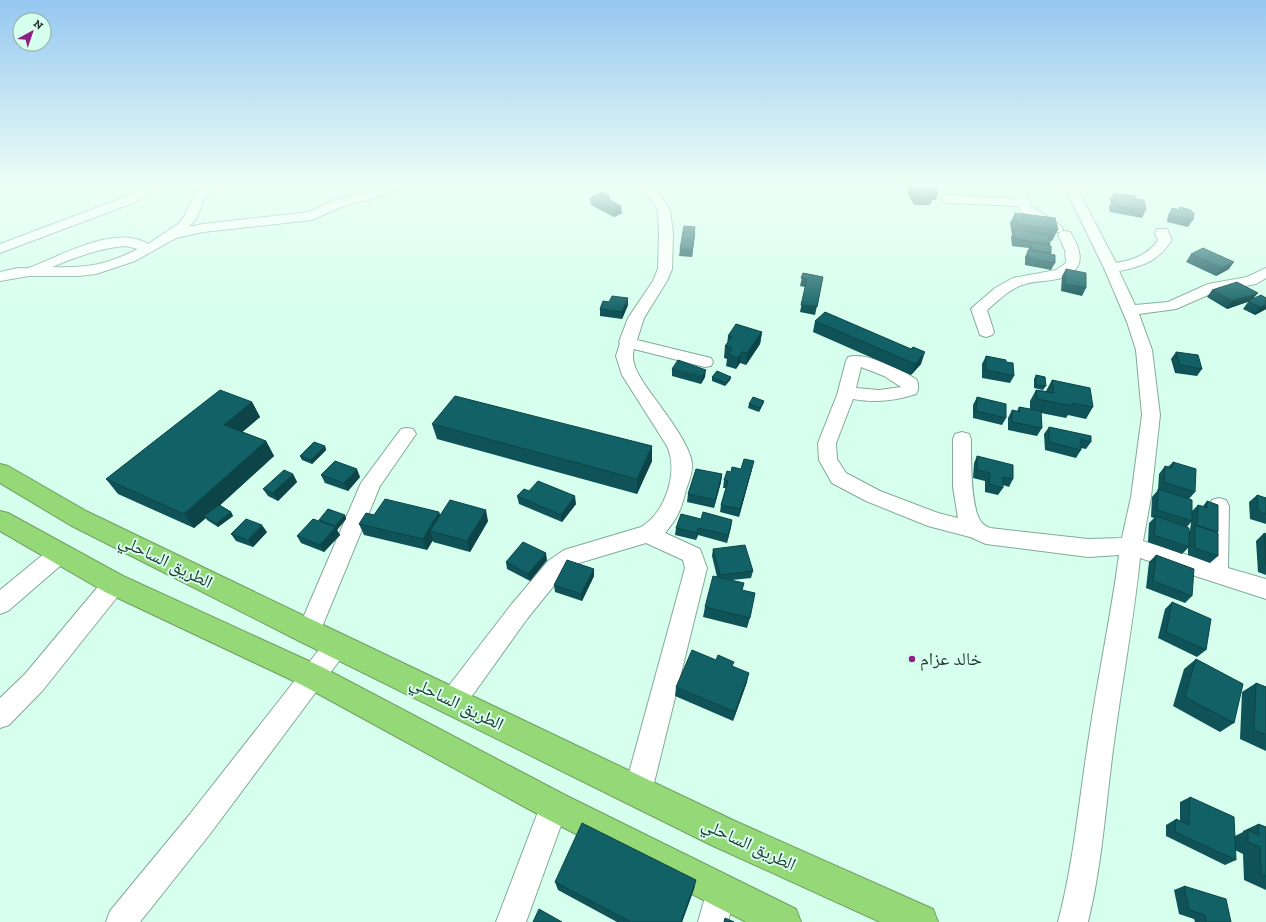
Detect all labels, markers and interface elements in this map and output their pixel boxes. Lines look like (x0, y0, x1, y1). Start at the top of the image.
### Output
north arrow (12, 12, 52, 52)
text: N (31, 17, 46, 33)
street label: الطريق الساحلي (114, 529, 216, 596)
place label: خالد عزام (920, 648, 982, 671)
marker: خالد عزام (907, 654, 917, 664)
street label: الطريق الساحلي (405, 671, 507, 738)
street label: الطريق الساحلي (697, 813, 800, 879)

